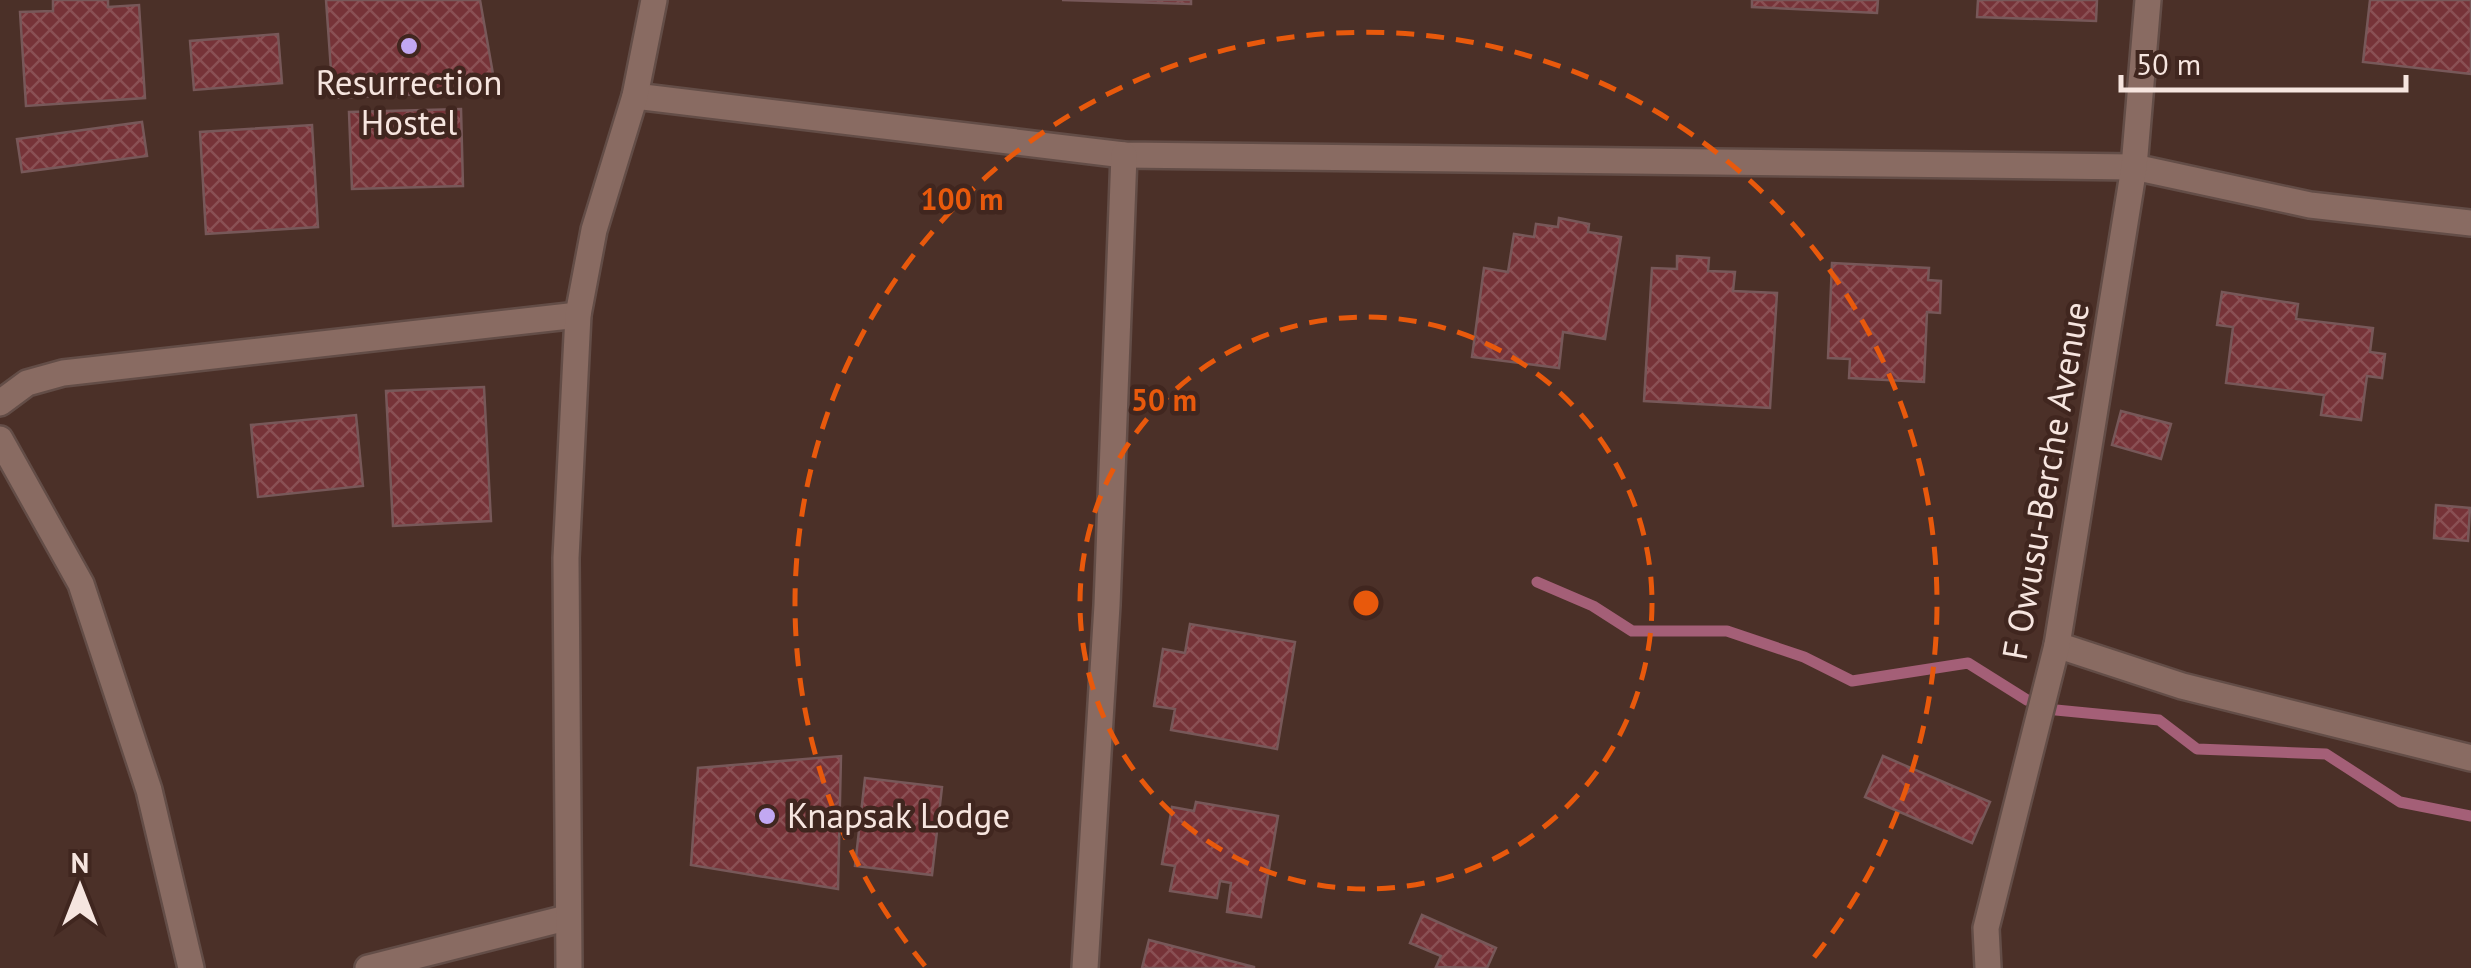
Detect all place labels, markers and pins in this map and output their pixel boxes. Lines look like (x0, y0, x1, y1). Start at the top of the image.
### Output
marker: Resurrection Hostel (398, 35, 420, 57)
place label: Resurrection Hostel (316, 59, 502, 145)
centre of rings (1348, 585, 1384, 621)
place label: Knapsak Lodge (787, 792, 1010, 838)
marker: Knapsak Lodge (756, 805, 778, 827)

